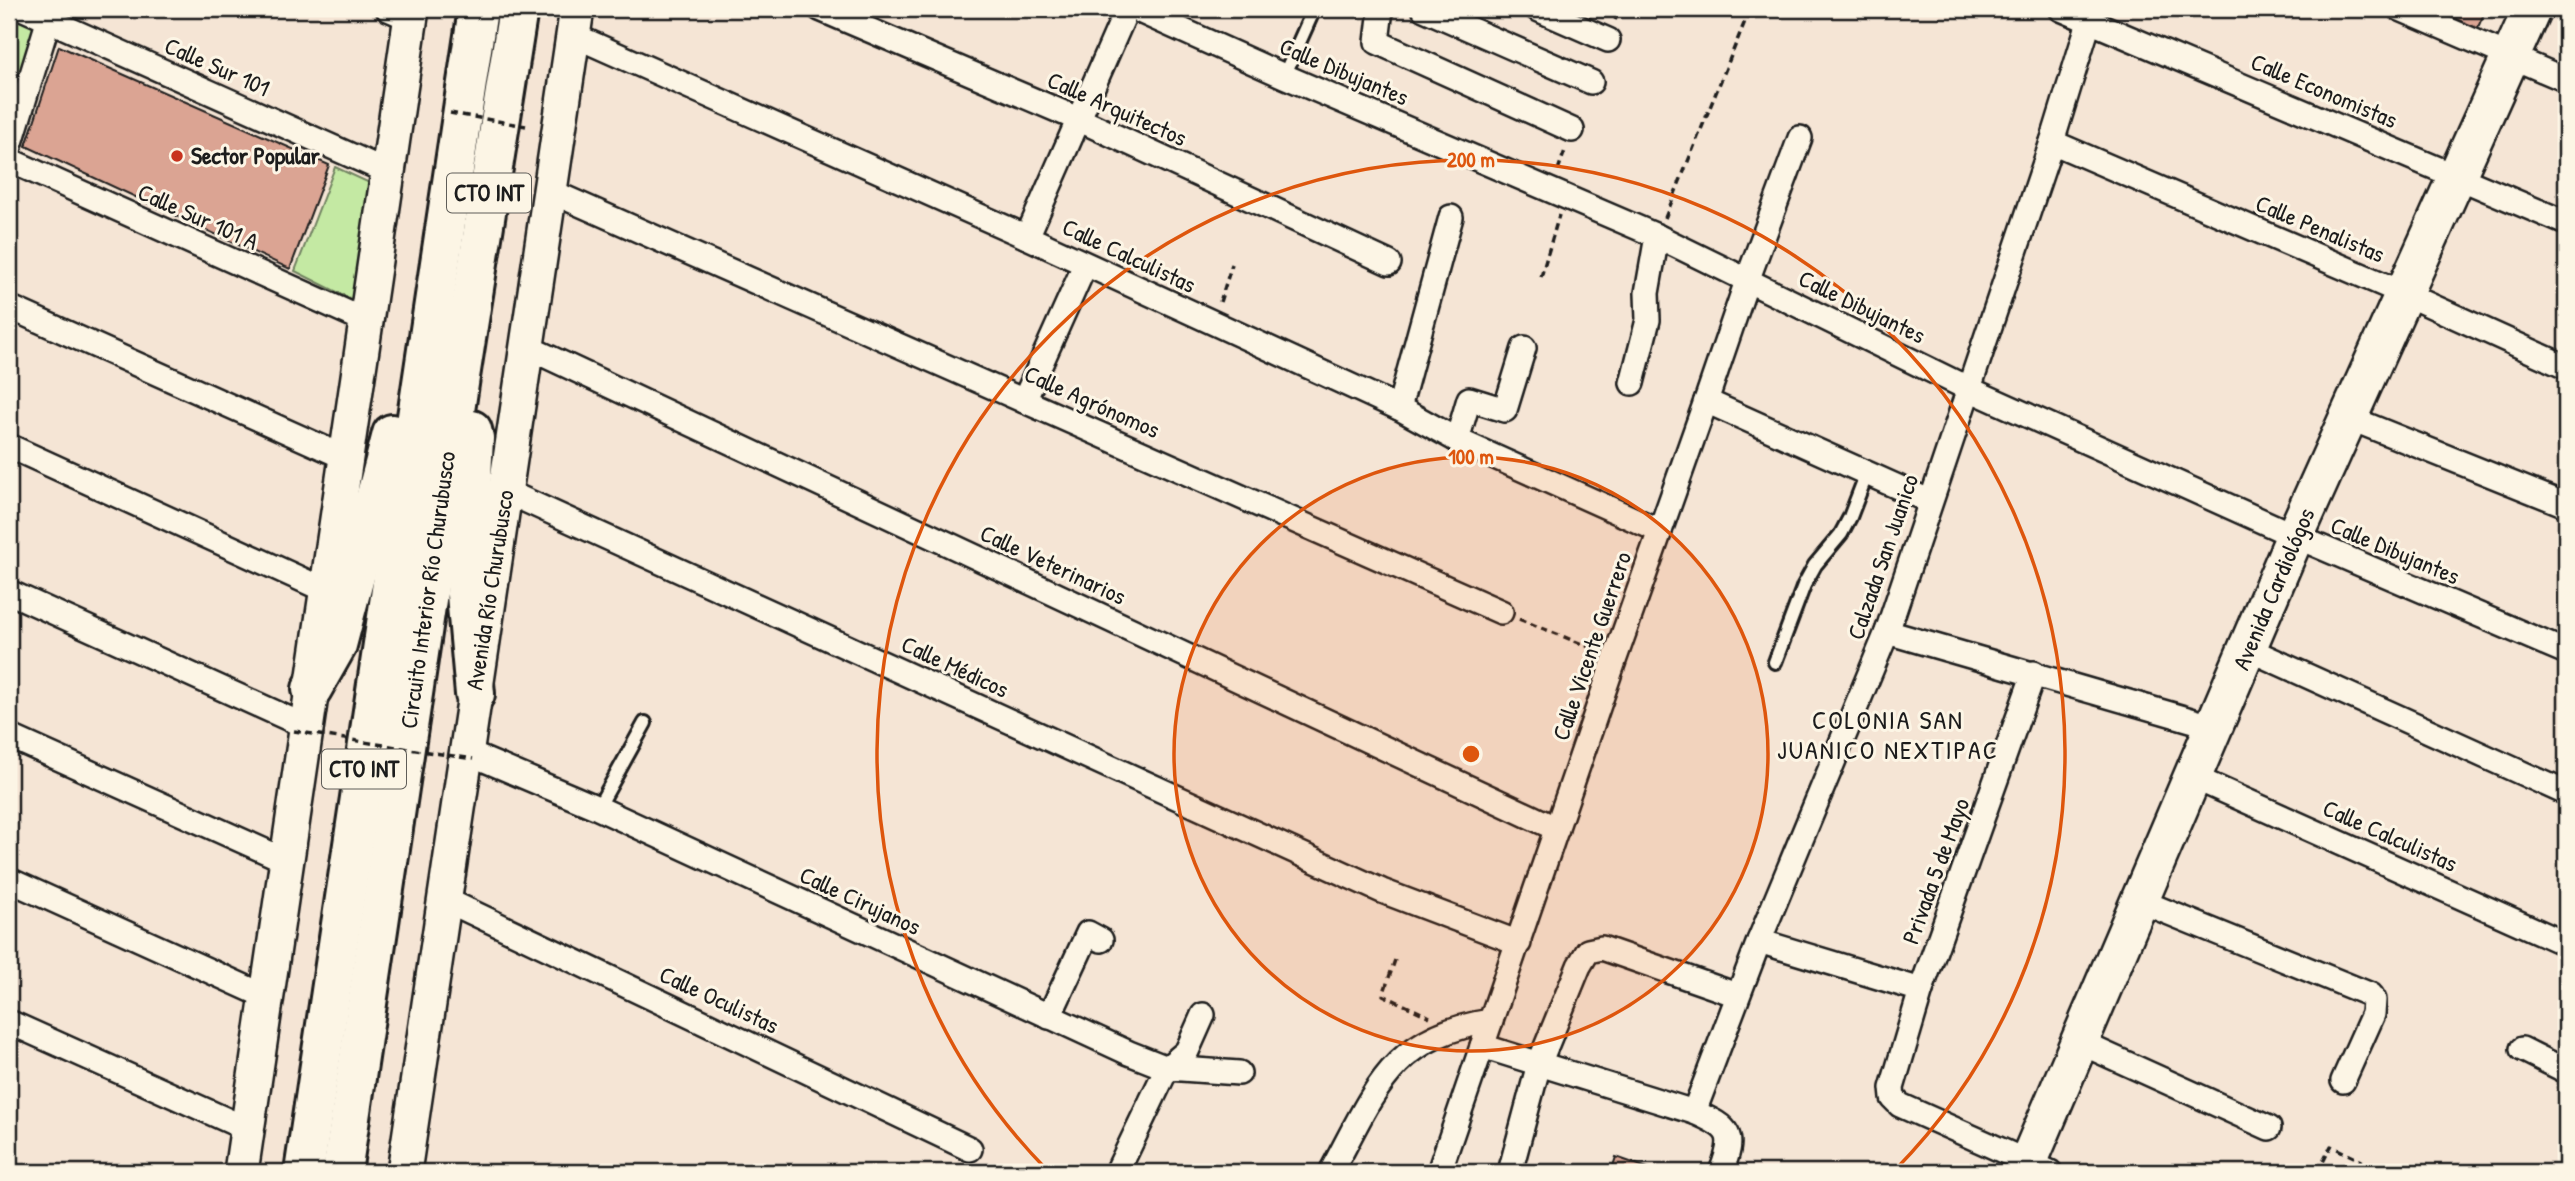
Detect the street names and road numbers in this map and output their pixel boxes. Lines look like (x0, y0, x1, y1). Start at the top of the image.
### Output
street label: Calle Sur 101 (160, 29, 275, 103)
street label: Calle Dibujantes (1275, 30, 1414, 113)
street label: Calle Economistas (2246, 45, 2402, 135)
street label: Calle Arquitectos (1043, 63, 1192, 153)
road number: CTO INT (447, 174, 531, 212)
street label: Calle Sur 101 A (133, 175, 264, 257)
street label: Calle Penalistas (2251, 187, 2390, 270)
street label: Calle Calculistas (1058, 210, 1201, 300)
street label: Calle Dibujantes (1794, 262, 1931, 351)
street label: Calle Agrónomos (1020, 357, 1165, 445)
street label: Circuito Interior Río Churubusco (392, 449, 462, 731)
street label: Calzada San Juanico (1839, 469, 1925, 644)
street label: Avenida Río Churubusco (457, 487, 521, 692)
street label: Avenida Cardiológos (2225, 503, 2322, 675)
street label: Calle Dibujantes (2326, 509, 2465, 592)
street label: Calle Veterinarios (975, 516, 1131, 612)
street label: Calle Vicente Guerrero (1544, 547, 1638, 744)
street label: Calle Médicos (897, 627, 1014, 705)
road number: CTO INT (322, 750, 406, 789)
street label: Calle Calculistas (2318, 791, 2463, 879)
street label: Privada 5 de Mayo (1894, 793, 1976, 948)
street label: Calle Cirujanos (795, 858, 926, 942)
street label: Calle Oculistas (655, 958, 784, 1041)

